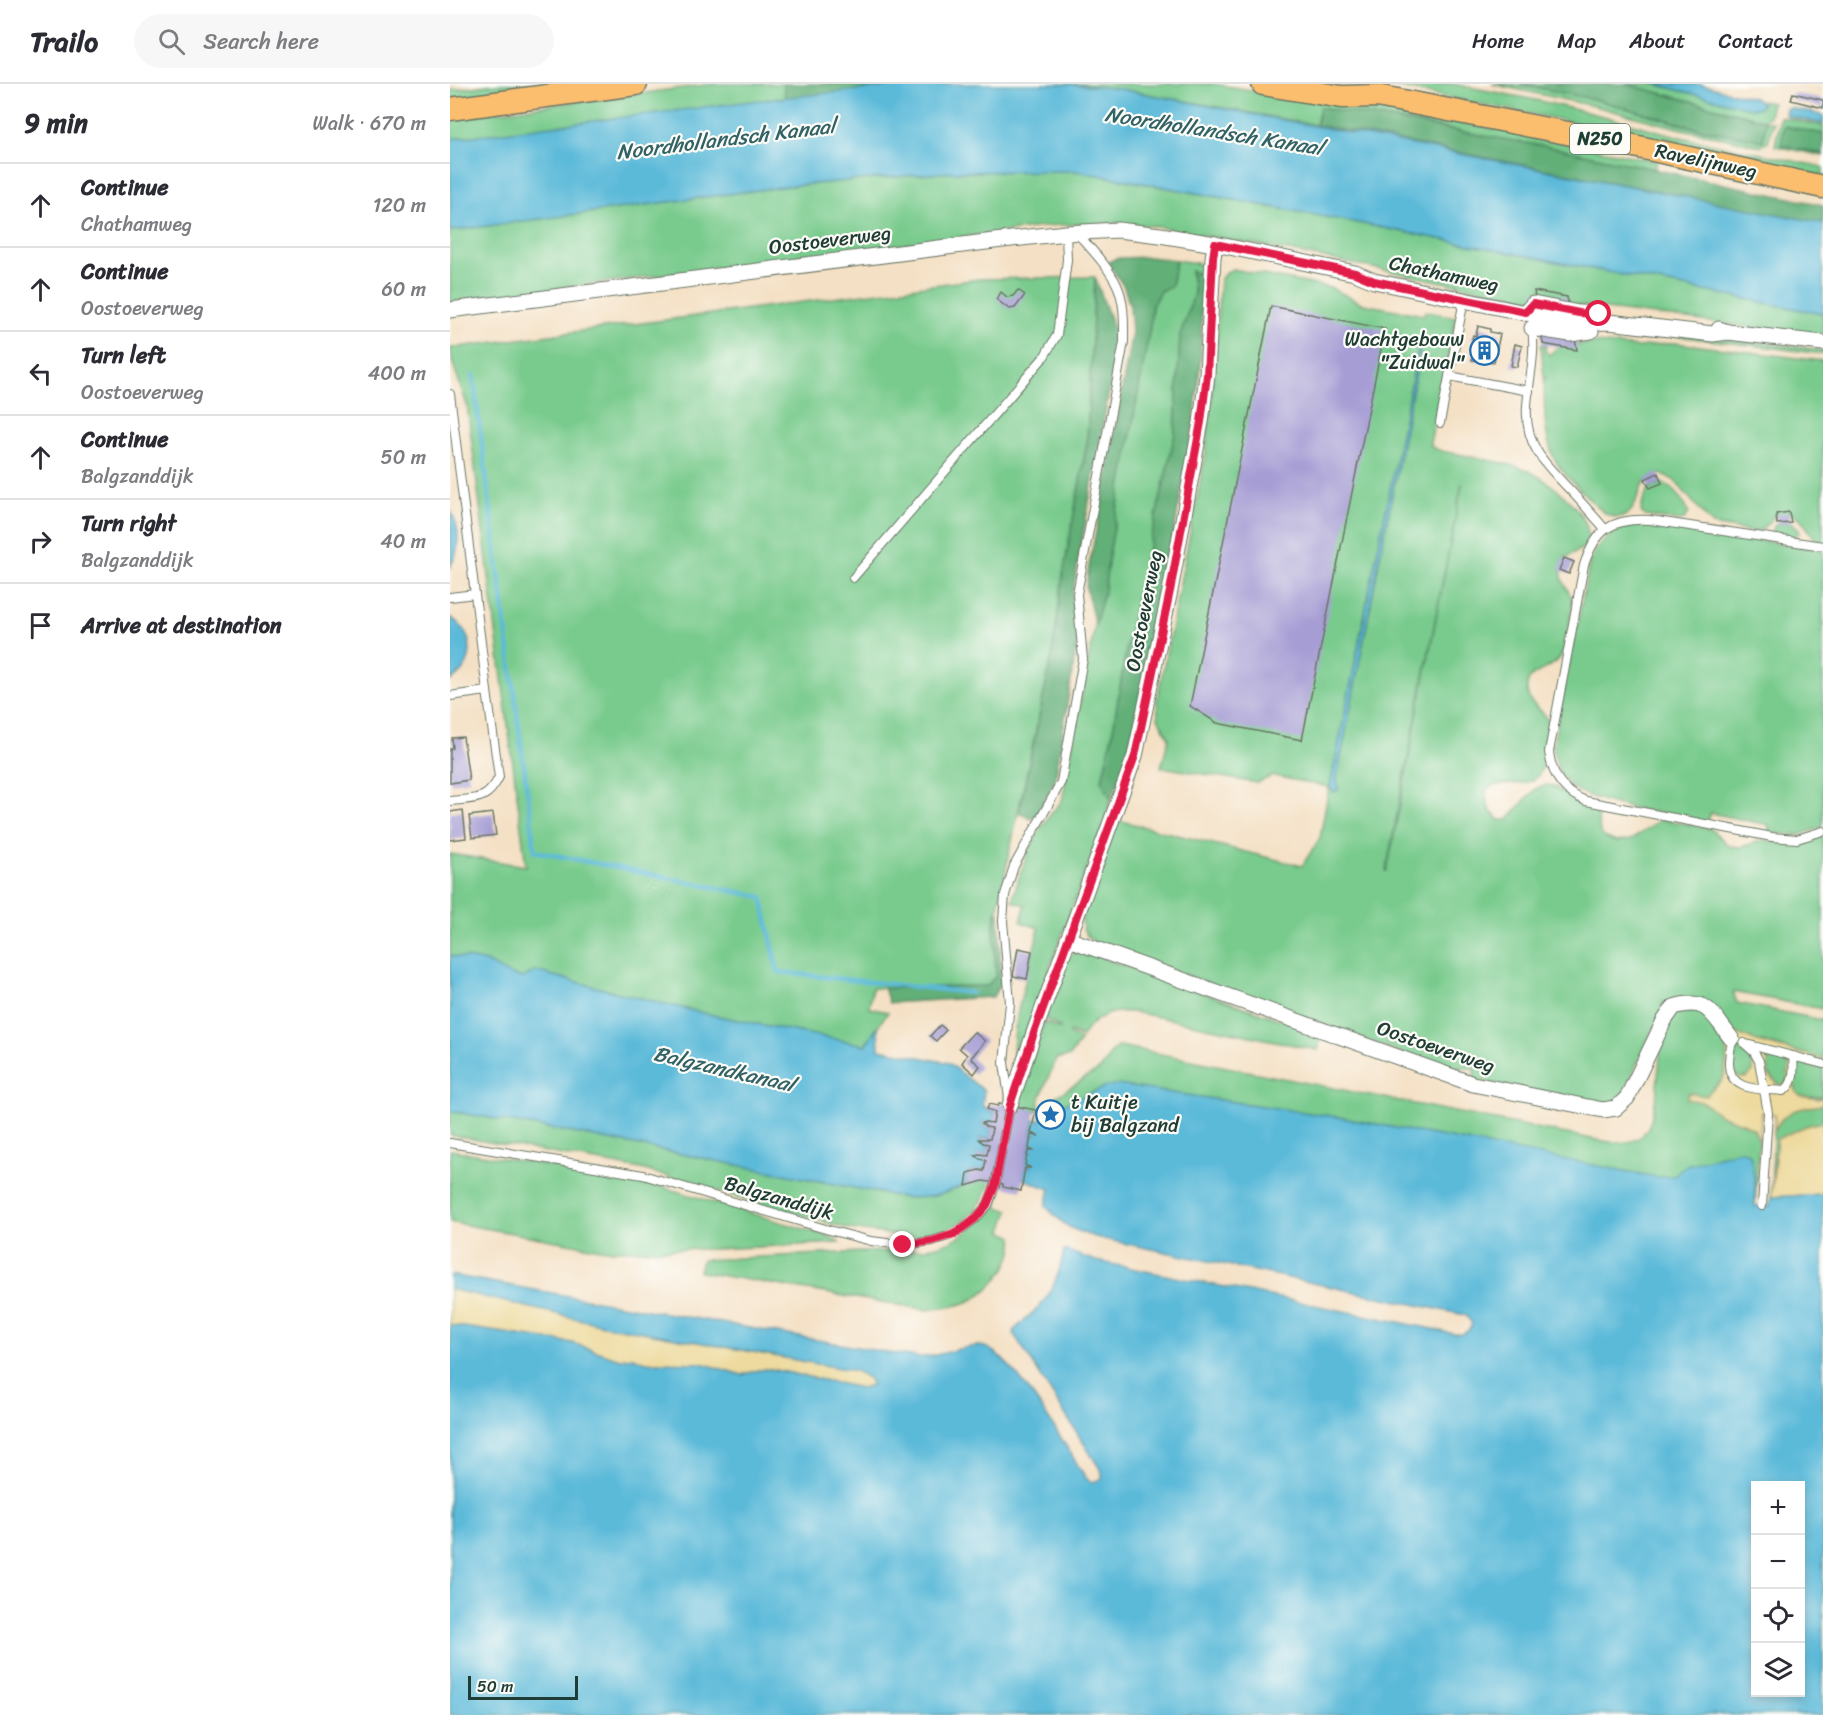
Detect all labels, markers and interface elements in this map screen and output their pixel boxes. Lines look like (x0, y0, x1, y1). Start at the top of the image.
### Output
search box (134, 14, 554, 68)
text: Trailo (30, 17, 98, 66)
text: Search here (203, 22, 319, 61)
text: Home (1472, 22, 1524, 60)
text: Map (1557, 22, 1596, 60)
text: About (1629, 22, 1686, 60)
text: Contact (1719, 22, 1793, 60)
icon: search (155, 25, 188, 58)
water label: Noordhollandsch Kanaal (1102, 95, 1331, 168)
text: 9 min (24, 100, 88, 146)
text: Walk · 670 m (312, 106, 426, 141)
water label: Noordhollandsch Kanaal (614, 106, 843, 171)
road number: N250 (1570, 124, 1630, 154)
street label: Ravelijnweg (1652, 133, 1760, 189)
text: Continue (81, 168, 169, 207)
text: 120 m (373, 188, 426, 223)
icon: ahead (24, 189, 57, 222)
text: Chathamweg (81, 207, 192, 242)
street label: Oostoeverweg (767, 215, 893, 265)
street label: Chathamweg (1386, 245, 1502, 303)
text: Continue (81, 252, 169, 291)
text: 60 m (381, 272, 426, 307)
icon: ahead (24, 273, 57, 306)
text: Oostoeverweg (81, 291, 204, 326)
route start (1585, 300, 1611, 326)
place label: Wachtgebouw "Zuidwal" (1345, 322, 1466, 380)
building icon: Wachtgebouw "Zuidwal" (1469, 334, 1501, 366)
text: Turn left (81, 336, 166, 375)
text: 400 m (368, 356, 426, 391)
icon: left (24, 357, 57, 390)
text: Oostoeverweg (81, 375, 204, 410)
text: Continue (81, 420, 169, 459)
text: 50 m (381, 440, 426, 475)
icon: ahead (24, 441, 57, 474)
text: Balgzanddijk (81, 459, 194, 494)
text: Turn right (81, 504, 176, 543)
text: 40 m (380, 524, 426, 559)
icon: right (24, 525, 57, 558)
text: Balgzanddijk (81, 543, 194, 578)
street label: Oostoeverweg (1115, 547, 1173, 675)
text: Arrive at destination (81, 606, 282, 645)
icon: arrive (24, 609, 57, 642)
street label: Oostoeverweg (1372, 1010, 1500, 1084)
water label: Balgzandkanaal (650, 1034, 803, 1105)
place label: t Kuitje bij Balgzand (1071, 1085, 1180, 1143)
place icon: t Kuitje bij Balgzand (1034, 1098, 1066, 1130)
street label: Balgzanddijk (720, 1166, 838, 1230)
route end (889, 1231, 915, 1257)
map controls (1751, 1481, 1805, 1697)
button: + (1751, 1481, 1805, 1535)
button: − (1751, 1535, 1805, 1589)
button: locate (1751, 1589, 1805, 1643)
button: layers (1751, 1643, 1805, 1697)
text: 50 m (477, 1672, 513, 1701)
scale bar (468, 1673, 578, 1700)

